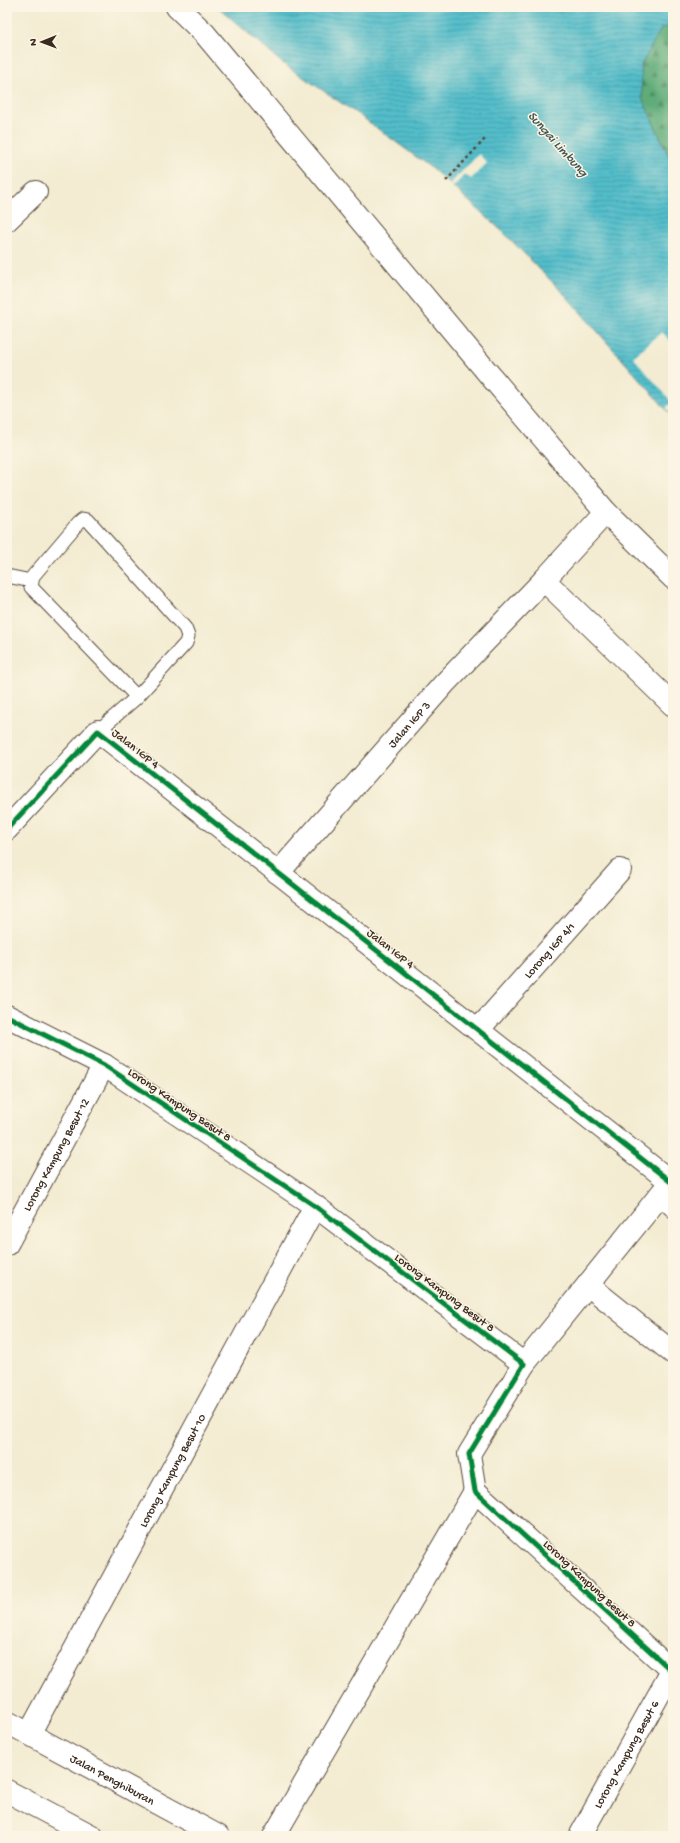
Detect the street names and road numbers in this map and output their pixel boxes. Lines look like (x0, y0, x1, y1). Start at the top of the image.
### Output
street label: Jalan IGP 3 (386, 699, 434, 752)
street label: Jalan IGP 4 (108, 727, 162, 773)
street label: Lorong IGP 4/1 (522, 920, 579, 982)
street label: Jalan IGP 4 (363, 927, 417, 973)
street label: Lorong Kampung Besut 8 (124, 1066, 234, 1146)
street label: Lorong Kampung Besut 12 (21, 1096, 94, 1214)
street label: Lorong Kampung Besut 8 (391, 1251, 497, 1336)
street label: Lorong Kampung Besut 10 (137, 1412, 210, 1530)
street label: Lorong Kampung Besut 8 (539, 1538, 638, 1631)
street label: Lorong Kampung Besut 6 (592, 1698, 664, 1811)
street label: Jalan Penghiburan (67, 1752, 157, 1809)

